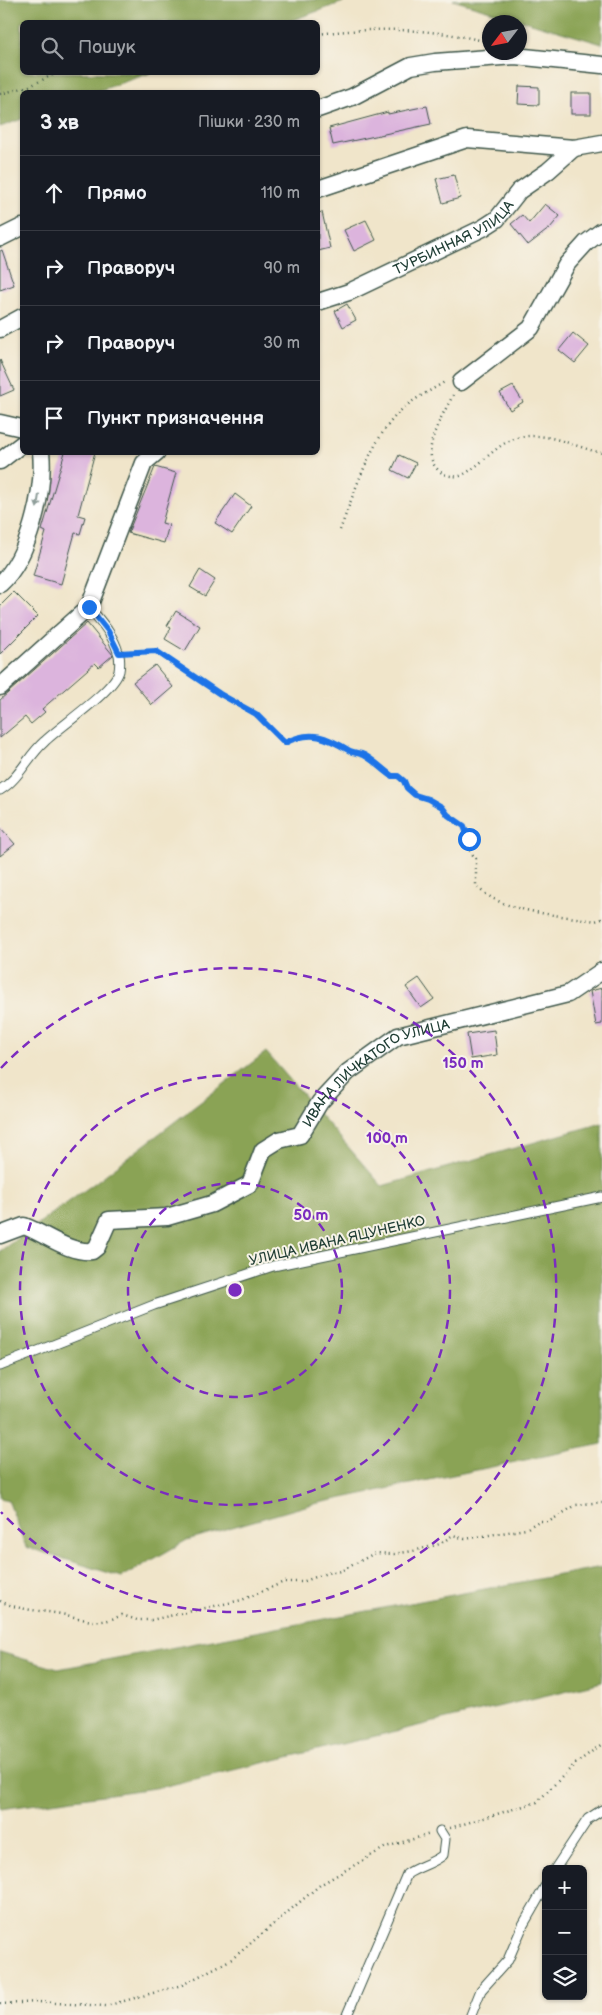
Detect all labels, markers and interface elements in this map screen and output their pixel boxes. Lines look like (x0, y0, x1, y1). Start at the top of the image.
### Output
north arrow (482, 15, 527, 60)
search box (20, 20, 320, 75)
icon: search (38, 34, 66, 62)
text: Пошук (78, 36, 136, 59)
text: 3 хв (40, 110, 79, 135)
text: Пішки · 230 m (198, 113, 300, 132)
icon: ahead (40, 179, 68, 207)
text: Прямо (87, 182, 147, 205)
text: 110 m (261, 184, 300, 203)
street label: ТУРБИННАЯ УЛИЦА (391, 197, 518, 279)
icon: right (40, 254, 68, 282)
text: Праворуч (87, 257, 175, 280)
text: 90 m (264, 259, 300, 278)
icon: right (40, 329, 68, 357)
text: Праворуч (87, 332, 175, 355)
text: 30 m (263, 334, 300, 353)
icon: arrive (40, 404, 68, 432)
text: Пункт призначення (87, 407, 264, 430)
one-way arrow (34, 493, 42, 509)
route end (78, 596, 101, 619)
route start (458, 828, 481, 851)
street label: ИВАНА ЛИЧКАТОГО УЛИЦА (299, 1016, 452, 1130)
text: 150 m (442, 1054, 484, 1073)
text: 100 m (366, 1129, 408, 1148)
text: 50 m (294, 1206, 329, 1225)
street label: УЛИЦА ИВАНА ЯЦУНЕНКО (247, 1212, 427, 1269)
centre of rings (226, 1281, 244, 1299)
map controls (542, 1865, 587, 2000)
button: + (542, 1865, 587, 1910)
button: − (542, 1910, 587, 1955)
button: layers (542, 1955, 587, 2000)

